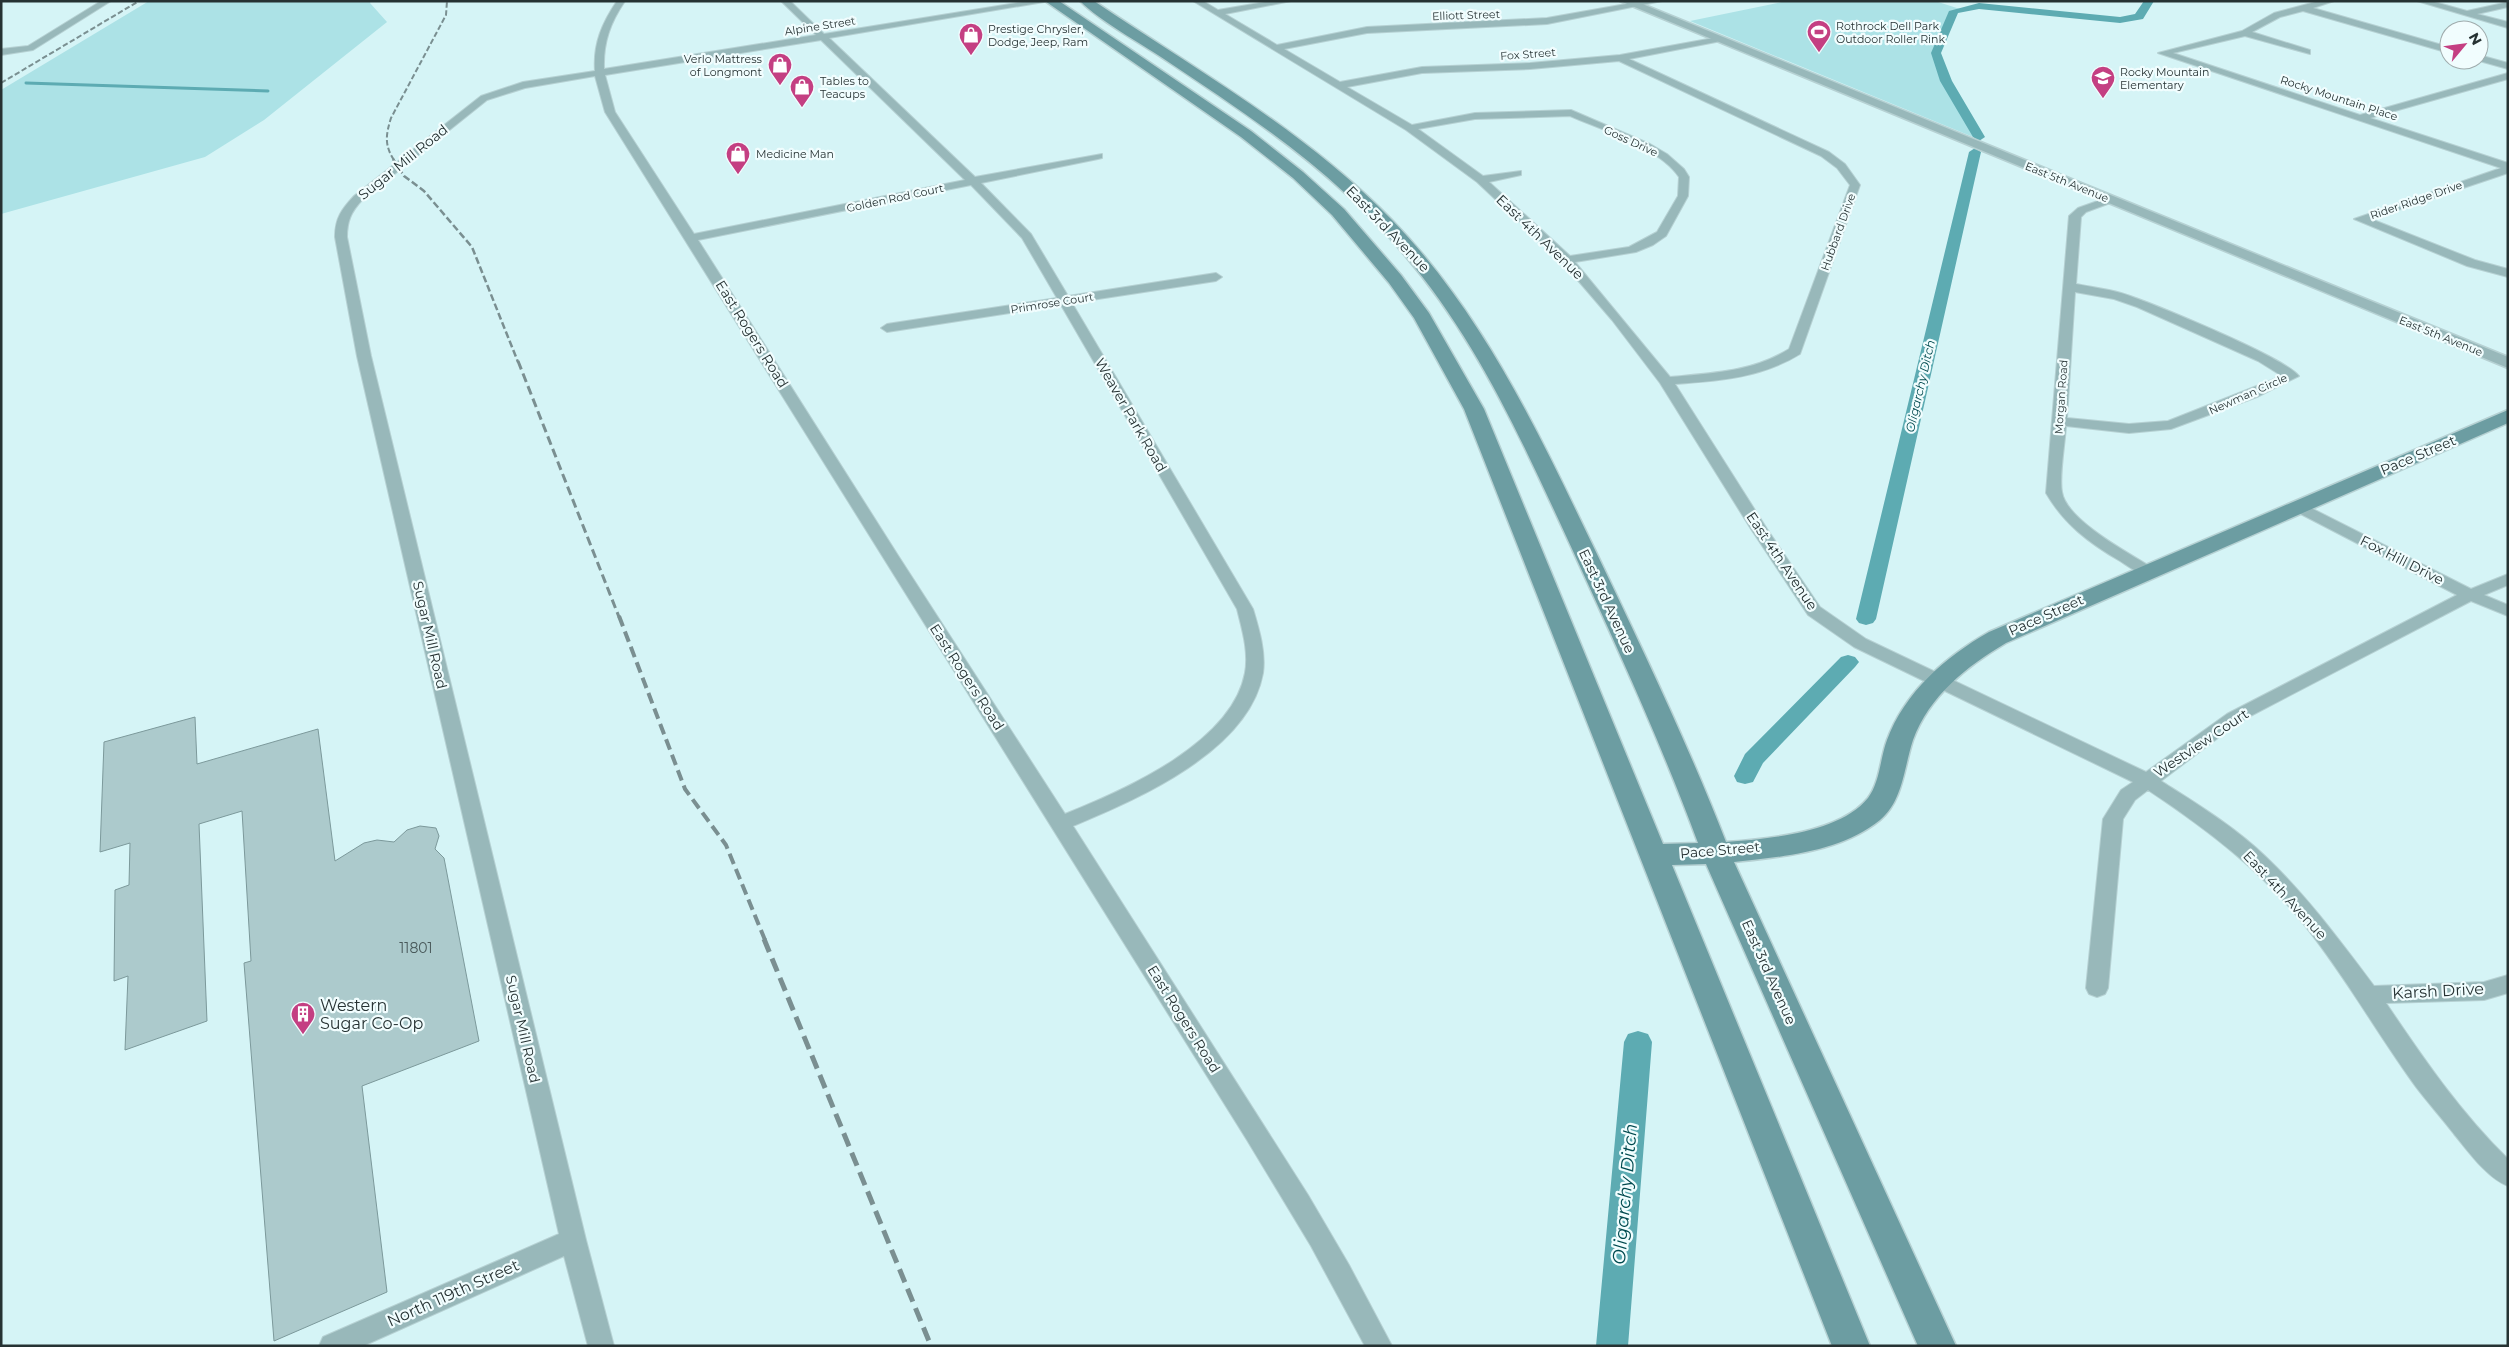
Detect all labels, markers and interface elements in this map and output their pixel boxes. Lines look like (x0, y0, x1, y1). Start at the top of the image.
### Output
street label: Elliott Street (1432, 7, 1501, 23)
street label: Alpine Street (784, 13, 857, 39)
sports icon: Rothrock Dell Park Outdoor Roller Rink (1806, 19, 1832, 53)
place label: Rothrock Dell Park Outdoor Roller Rink (1836, 19, 1945, 46)
north arrow (2439, 20, 2489, 70)
shop icon: Prestige Chrysler, Dodge, Jeep, Ram (958, 22, 984, 56)
place label: Prestige Chrysler, Dodge, Jeep, Ram (988, 22, 1088, 49)
text: N (2465, 29, 2486, 48)
street label: Fox Street (1500, 45, 1557, 63)
place label: Verlo Mattress of Longmont (684, 52, 763, 79)
shop icon: Verlo Mattress of Longmont (767, 52, 793, 86)
school or university icon: Rocky Mountain Elementary (2090, 65, 2116, 99)
place label: Rocky Mountain Elementary (2120, 65, 2209, 92)
street label: Rocky Mountain Place (2279, 72, 2400, 124)
shop icon: Tables to Teacups (789, 74, 815, 108)
place label: Tables to Teacups (820, 74, 869, 101)
street label: Sugar Mill Road (355, 120, 451, 204)
street label: Goss Drive (1602, 122, 1660, 160)
shop icon: Medicine Man (725, 141, 751, 175)
place label: Medicine Man (756, 147, 834, 161)
street label: East 5th Avenue (2023, 159, 2111, 205)
street label: Rider Ridge Drive (2368, 178, 2464, 222)
street label: Golden Rod Court (845, 181, 945, 215)
street label: East 3rd Avenue (1342, 182, 1434, 276)
street label: East 4th Avenue (1493, 191, 1587, 283)
street label: Hubbard Drive (1818, 191, 1859, 273)
street label: East Rogers Road (712, 277, 792, 391)
street label: Primrose Court (1010, 289, 1095, 316)
street label: East 5th Avenue (2397, 313, 2485, 359)
water label: Oligarchy Ditch (1902, 338, 1938, 434)
street label: Weaver Park Road (1091, 355, 1171, 475)
street label: Morgan Road (2051, 359, 2071, 435)
street label: Newman Circle (2207, 370, 2290, 418)
street label: Pace Street (2378, 431, 2459, 479)
street label: East 4th Avenue (1742, 508, 1822, 614)
street label: Fox Hill Drive (2357, 531, 2447, 589)
street label: East 3rd Avenue (1575, 546, 1639, 656)
street label: Sugar Mill Road (409, 579, 451, 691)
street label: Pace Street (2006, 590, 2087, 640)
street label: East Rogers Road (926, 620, 1008, 734)
street label: Westview Court (2150, 704, 2252, 781)
street label: Pace Street (1679, 838, 1761, 862)
street label: East 4th Avenue (2239, 847, 2331, 943)
street label: East 3rd Avenue (1738, 917, 1800, 1027)
house number: 11801 (399, 939, 433, 957)
street label: East Rogers Road (1144, 962, 1224, 1076)
street label: Sugar Mill Road (502, 973, 544, 1085)
street label: Karsh Drive (2392, 979, 2484, 1003)
place label: Western Sugar Co-Op (320, 996, 423, 1033)
building icon: Western Sugar Co-Op (290, 1001, 316, 1035)
water label: Oligarchy Ditch (1608, 1123, 1642, 1265)
street label: North 119th Street (384, 1255, 522, 1331)

